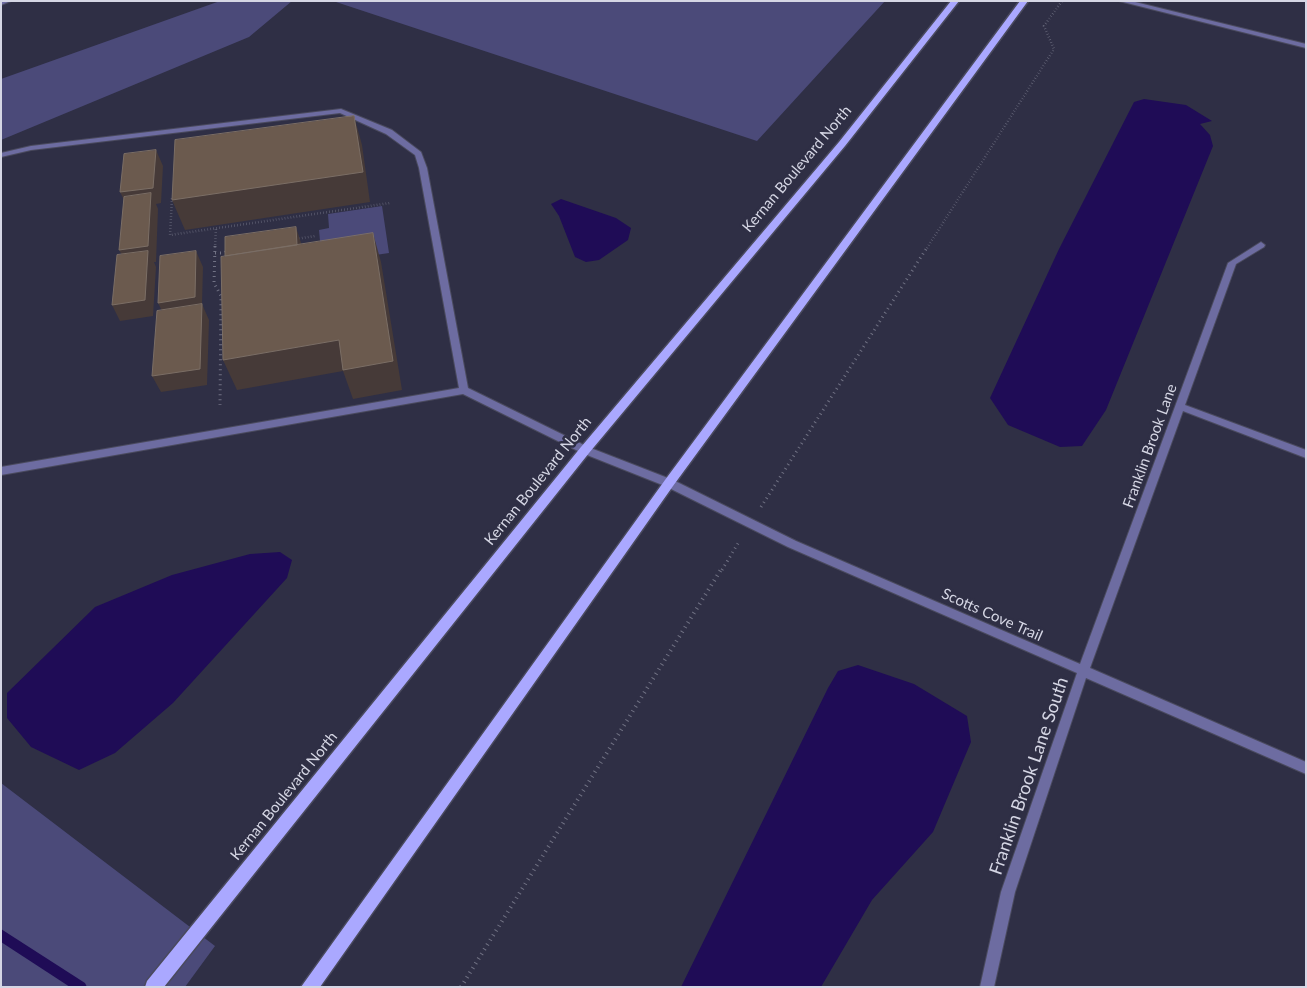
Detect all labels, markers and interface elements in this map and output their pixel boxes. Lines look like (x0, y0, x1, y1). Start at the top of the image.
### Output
street label: Kernan Boulevard North (739, 102, 855, 236)
street label: Franklin Brook Lane (1119, 382, 1181, 510)
street label: Kernan Boulevard North (481, 413, 595, 549)
street label: Scotts Cove Trail (939, 585, 1045, 645)
street label: Franklin Brook Lane South (985, 674, 1073, 878)
street label: Kernan Boulevard North (227, 728, 341, 864)

